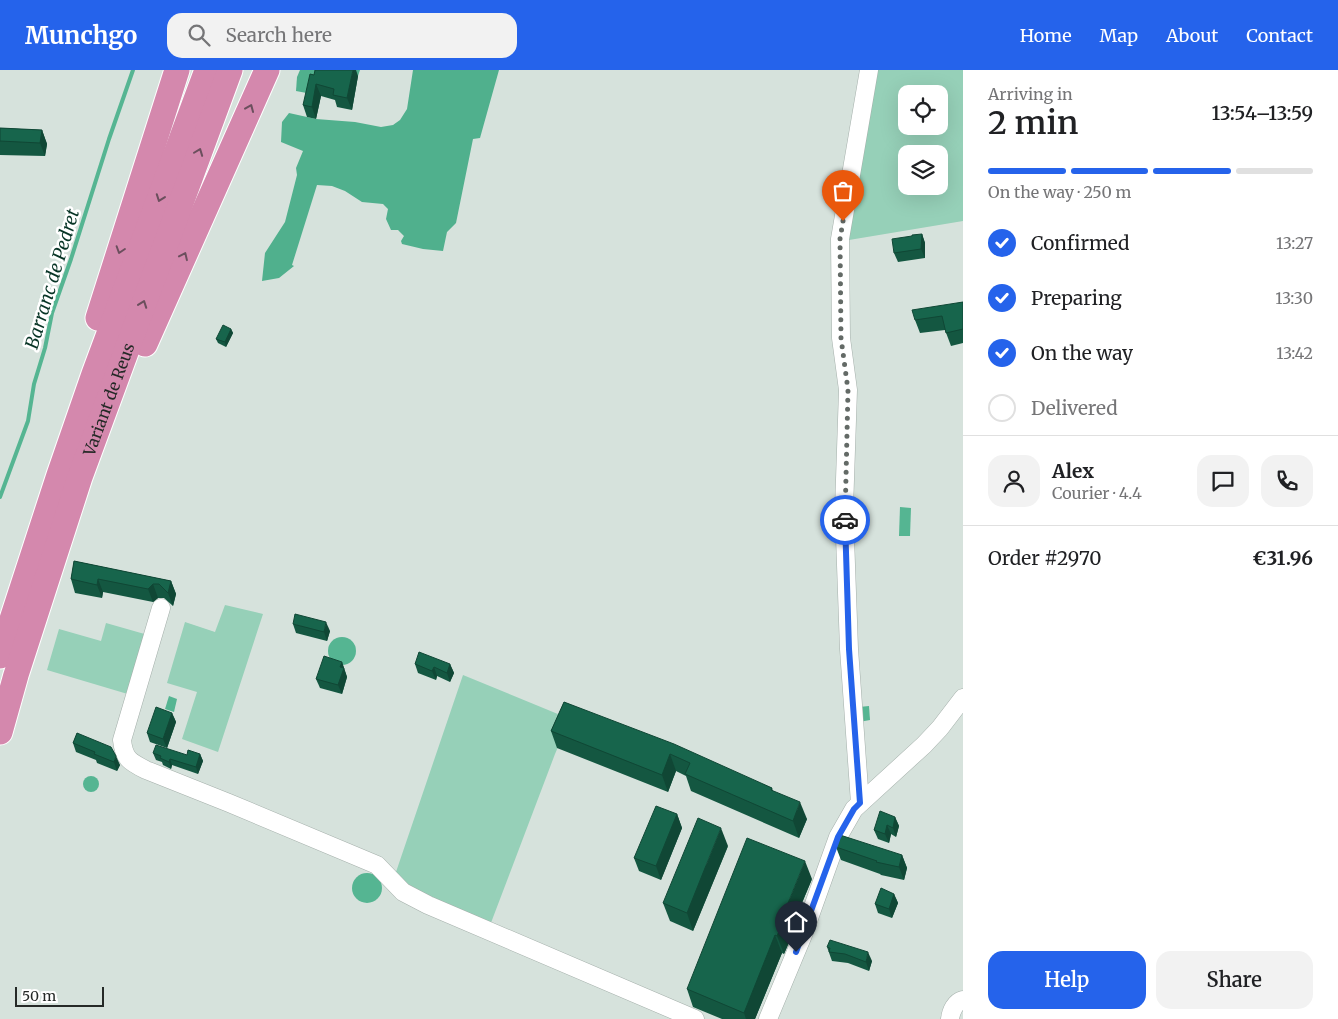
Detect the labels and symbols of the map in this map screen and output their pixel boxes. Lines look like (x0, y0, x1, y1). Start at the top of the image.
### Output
one-way arrow (244, 104, 255, 113)
one-way arrow (193, 148, 203, 157)
pin (822, 170, 864, 221)
one-way arrow (156, 193, 166, 202)
water label: Barranc de Pedret (20, 205, 84, 352)
one-way arrow (115, 245, 125, 254)
one-way arrow (177, 252, 188, 261)
one-way arrow (137, 300, 147, 309)
street label: Variant de Reus (78, 340, 139, 460)
courier (820, 495, 870, 545)
pin (775, 901, 817, 952)
scale bar (15, 984, 104, 1007)

